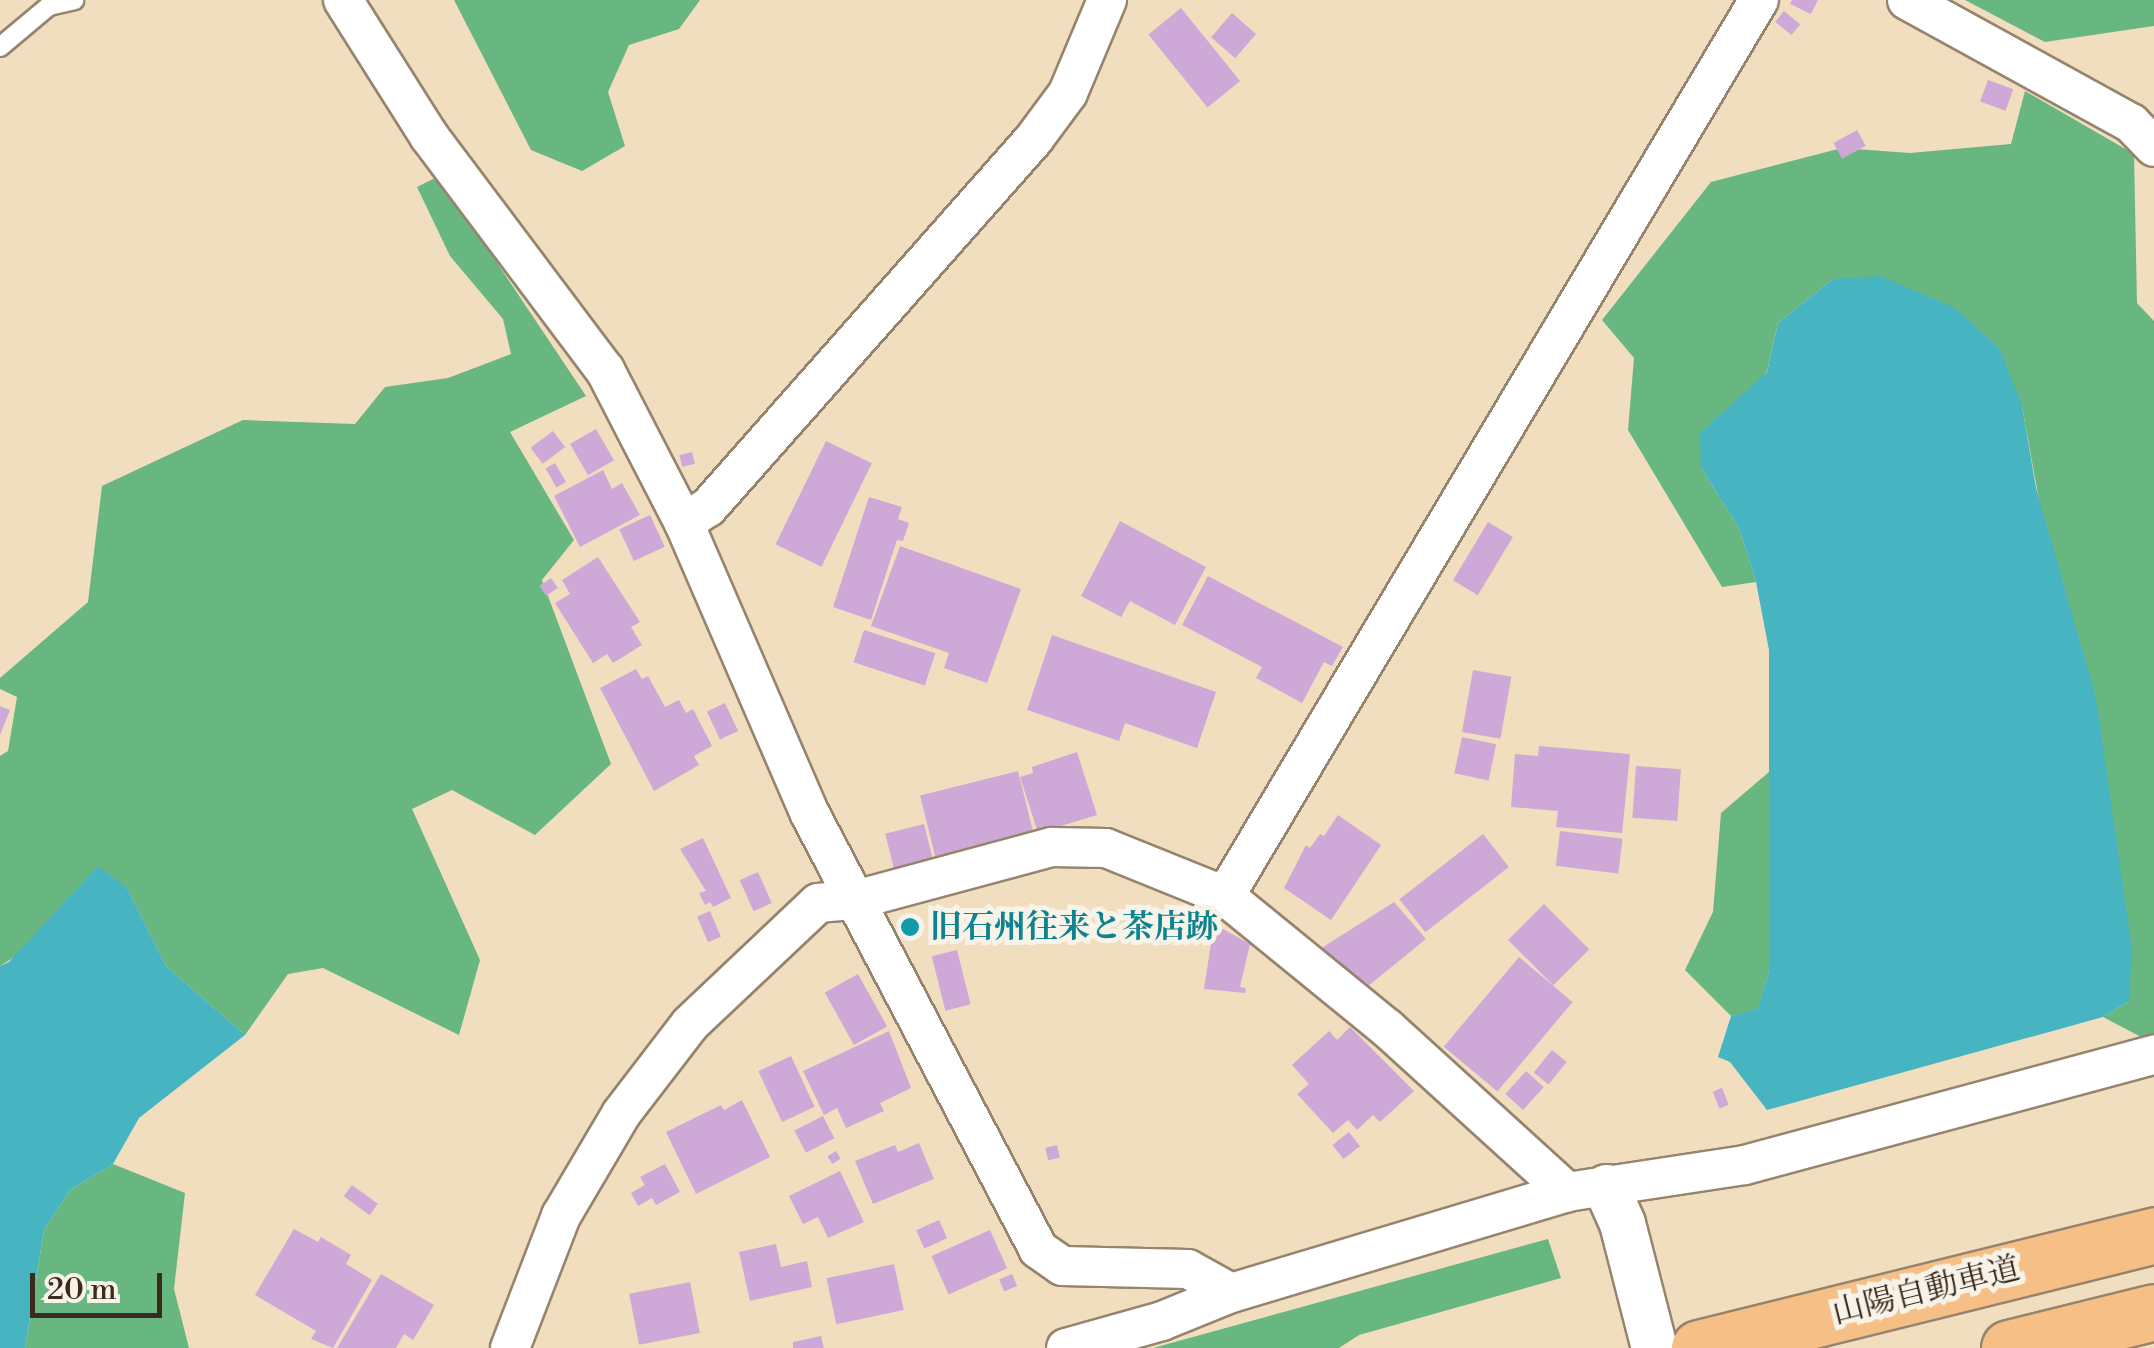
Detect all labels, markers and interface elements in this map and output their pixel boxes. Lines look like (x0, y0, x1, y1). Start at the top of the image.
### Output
place label: 旧石州往来と茶店跡 (930, 908, 1218, 946)
marker: 旧石州往来と茶店跡 (899, 916, 921, 938)
street label: 山陽自動車道 (1828, 1249, 2024, 1333)
scale bar (35, 1253, 168, 1315)
text: 20 m (47, 1271, 116, 1309)

